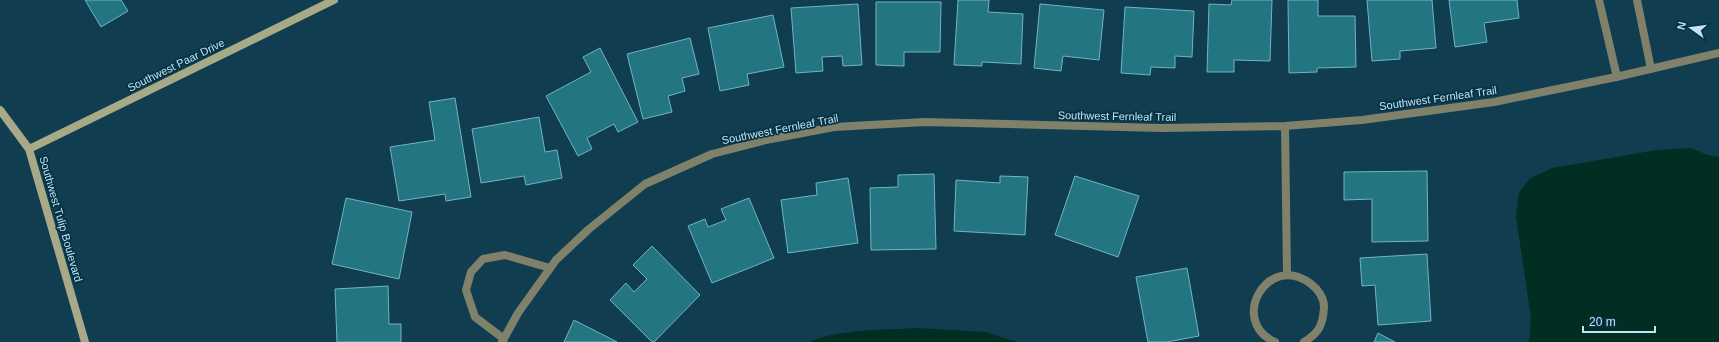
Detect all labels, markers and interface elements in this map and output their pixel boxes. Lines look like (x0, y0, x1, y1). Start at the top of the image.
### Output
north arrow (1671, 8, 1711, 48)
text: N (1675, 20, 1688, 31)
street label: Southwest Paar Drive (126, 36, 226, 94)
street label: Southwest Fernleaf Trail (1378, 84, 1498, 112)
street label: Southwest Fernleaf Trail (1058, 109, 1176, 123)
street label: Southwest Fernleaf Trail (721, 112, 839, 146)
street label: Southwest Tulip Boulevard (37, 155, 85, 283)
scale bar (1583, 308, 1655, 334)
text: 20 m (1589, 315, 1616, 329)

